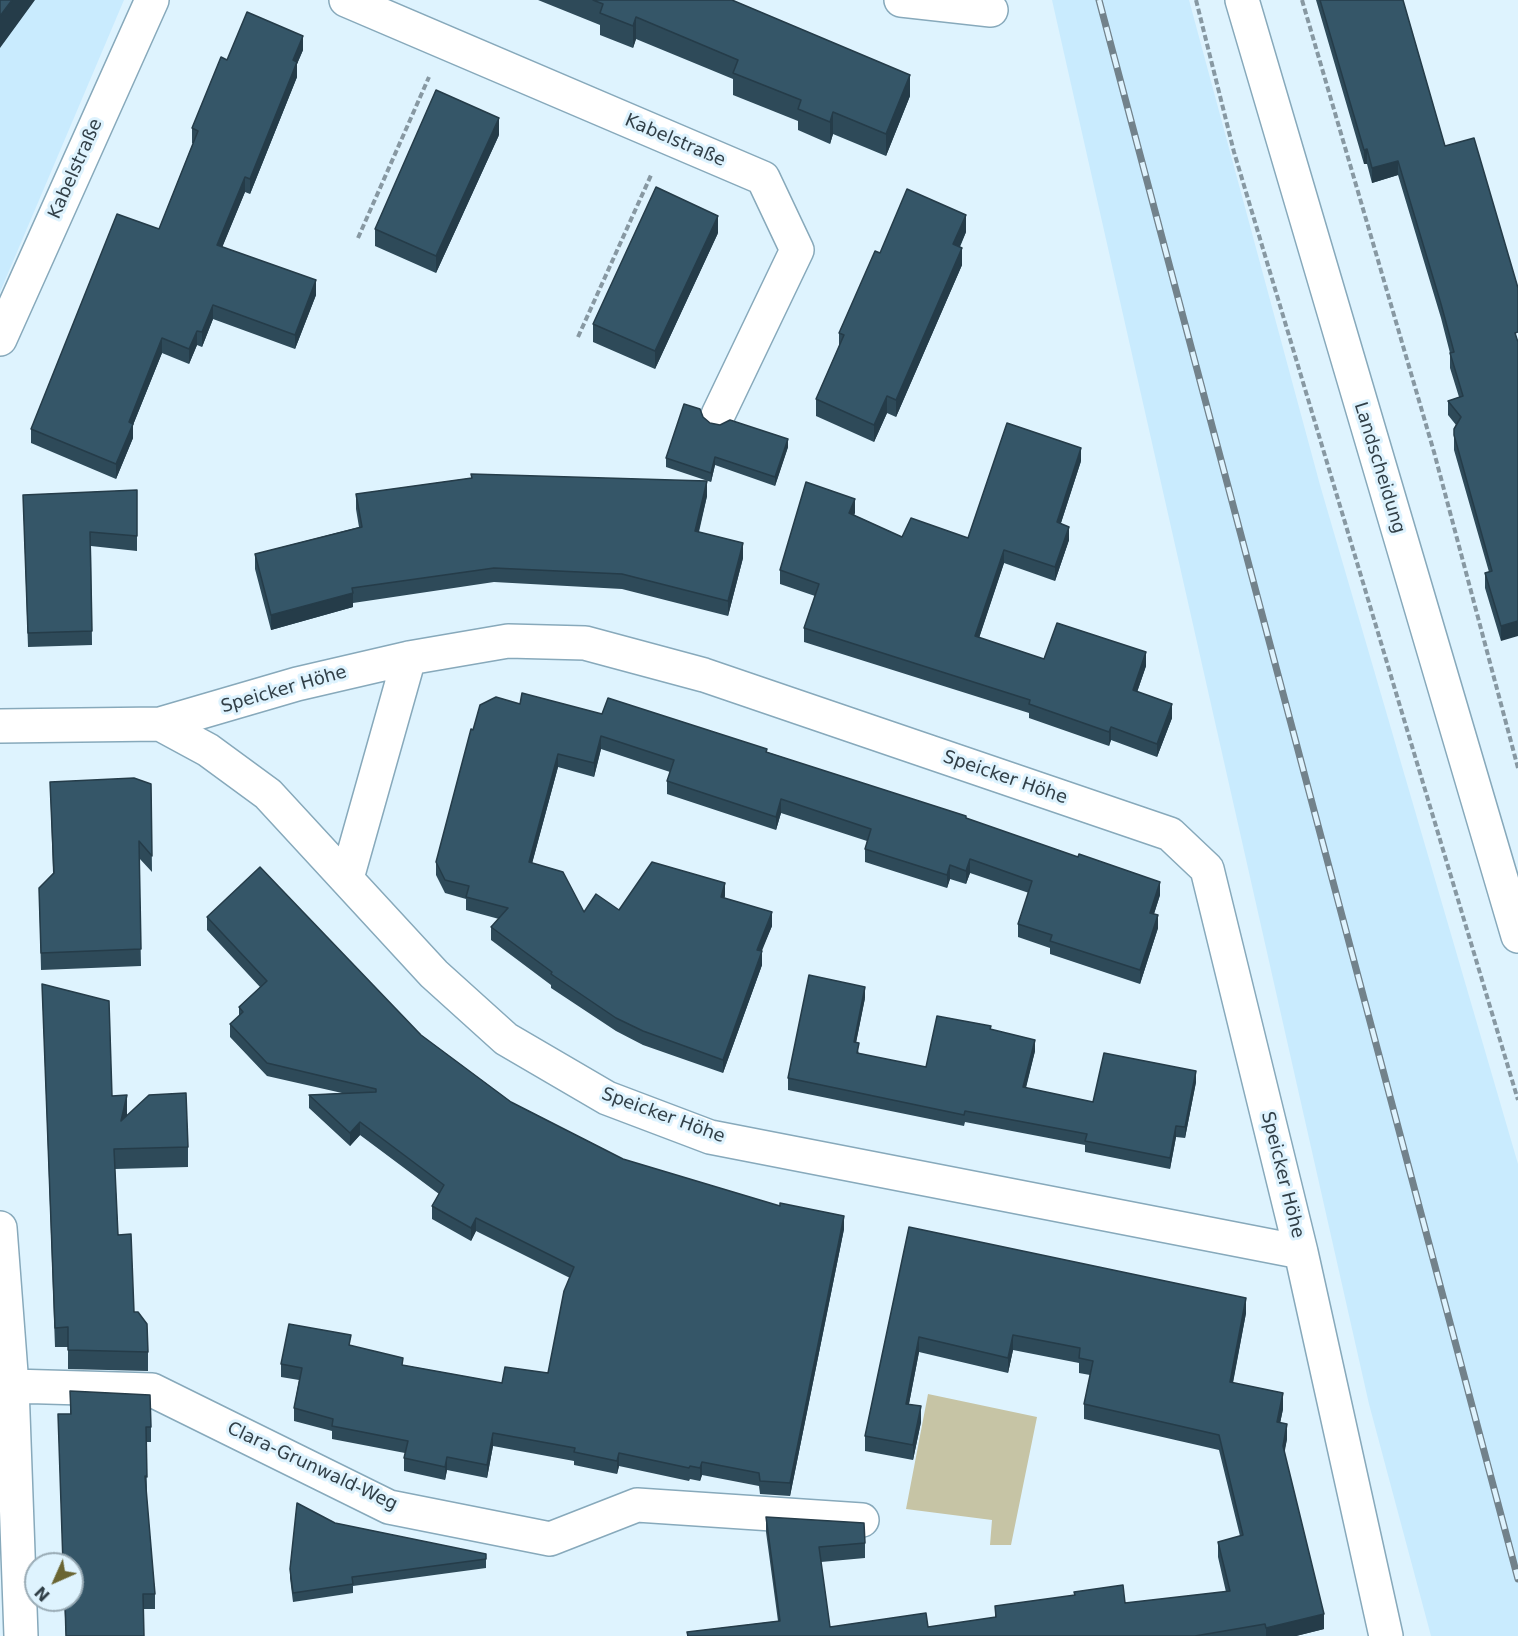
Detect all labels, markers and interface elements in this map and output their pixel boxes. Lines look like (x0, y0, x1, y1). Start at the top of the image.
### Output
street label: Kabelstraße (621, 110, 729, 172)
street label: Kabelstraße (44, 116, 108, 222)
street label: Landscheidung (1349, 400, 1409, 536)
street label: Speicker Höhe (219, 662, 349, 718)
street label: Speicker Höhe (940, 747, 1070, 809)
street label: Speicker Höhe (598, 1084, 728, 1148)
street label: Speicker Höhe (1256, 1109, 1308, 1241)
street label: Clara-Grunwald-Weg (223, 1418, 401, 1516)
north arrow (24, 1552, 84, 1612)
text: N (31, 1582, 54, 1605)

